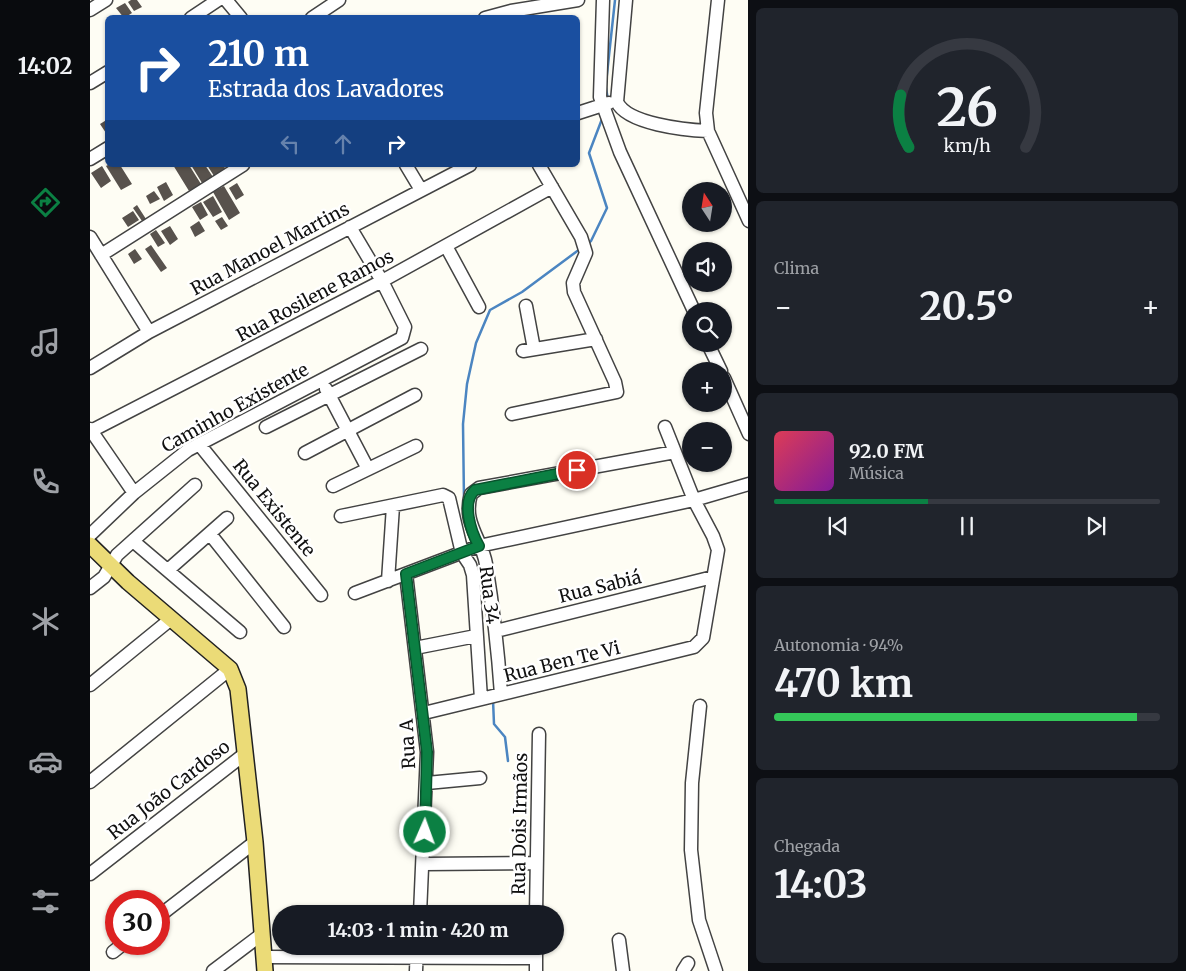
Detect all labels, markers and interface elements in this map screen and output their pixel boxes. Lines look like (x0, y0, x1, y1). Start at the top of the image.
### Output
text: 210 m (208, 32, 309, 76)
icon: right (125, 35, 190, 100)
text: 14:02 (18, 52, 72, 80)
text: Estrada dos Lavadores (208, 75, 444, 103)
text: 26 (936, 75, 998, 140)
icon: left (276, 130, 304, 158)
icon: ahead (329, 130, 357, 158)
icon: right (382, 130, 410, 158)
text: km/h (943, 134, 991, 157)
north arrow (682, 182, 732, 232)
map controls (682, 182, 732, 472)
icon: directions (28, 185, 63, 220)
street label: Rua Manoel Martins (186, 197, 353, 300)
button: sound (682, 242, 732, 292)
street label: Rua Rosilene Ramos (232, 244, 397, 347)
text: Clima (774, 258, 819, 278)
text: 20.5° (920, 283, 1014, 330)
text: − (774, 289, 793, 325)
text: + (1141, 289, 1160, 325)
button: search (682, 302, 732, 352)
icon: music (28, 325, 63, 360)
street label: Caminho Existente (157, 358, 312, 458)
button: + (682, 362, 732, 412)
button: − (682, 422, 732, 472)
text: 92.0 FM (849, 439, 924, 463)
pin (556, 449, 598, 491)
street label: Rua Existente (228, 454, 321, 561)
icon: arrive (563, 456, 591, 484)
text: Música (849, 463, 904, 483)
icon: phone (28, 464, 63, 499)
icon: previous (824, 512, 852, 540)
icon: pause (953, 512, 981, 540)
icon: next (1082, 512, 1110, 540)
street label: Rua 34 (475, 564, 504, 625)
street label: Rua Sabiá (556, 565, 644, 608)
icon: climate (28, 604, 63, 639)
text: Autonomia · 94% (774, 635, 903, 655)
street label: Rua Ben Te Vi (501, 636, 623, 687)
text: 470 km (774, 660, 913, 707)
street label: Rua A (395, 718, 420, 770)
street label: Rua João Cardoso (103, 735, 234, 844)
icon: car (28, 744, 63, 779)
street label: Rua Dois Irmãos (507, 753, 532, 895)
position arrow (398, 805, 450, 857)
text: Chegada (774, 836, 840, 856)
text: 14:03 (774, 861, 868, 908)
icon: filters (28, 884, 63, 919)
speed limit sign: 30 (105, 890, 170, 955)
text: 14:03 · 1 min · 420 m (327, 918, 509, 942)

